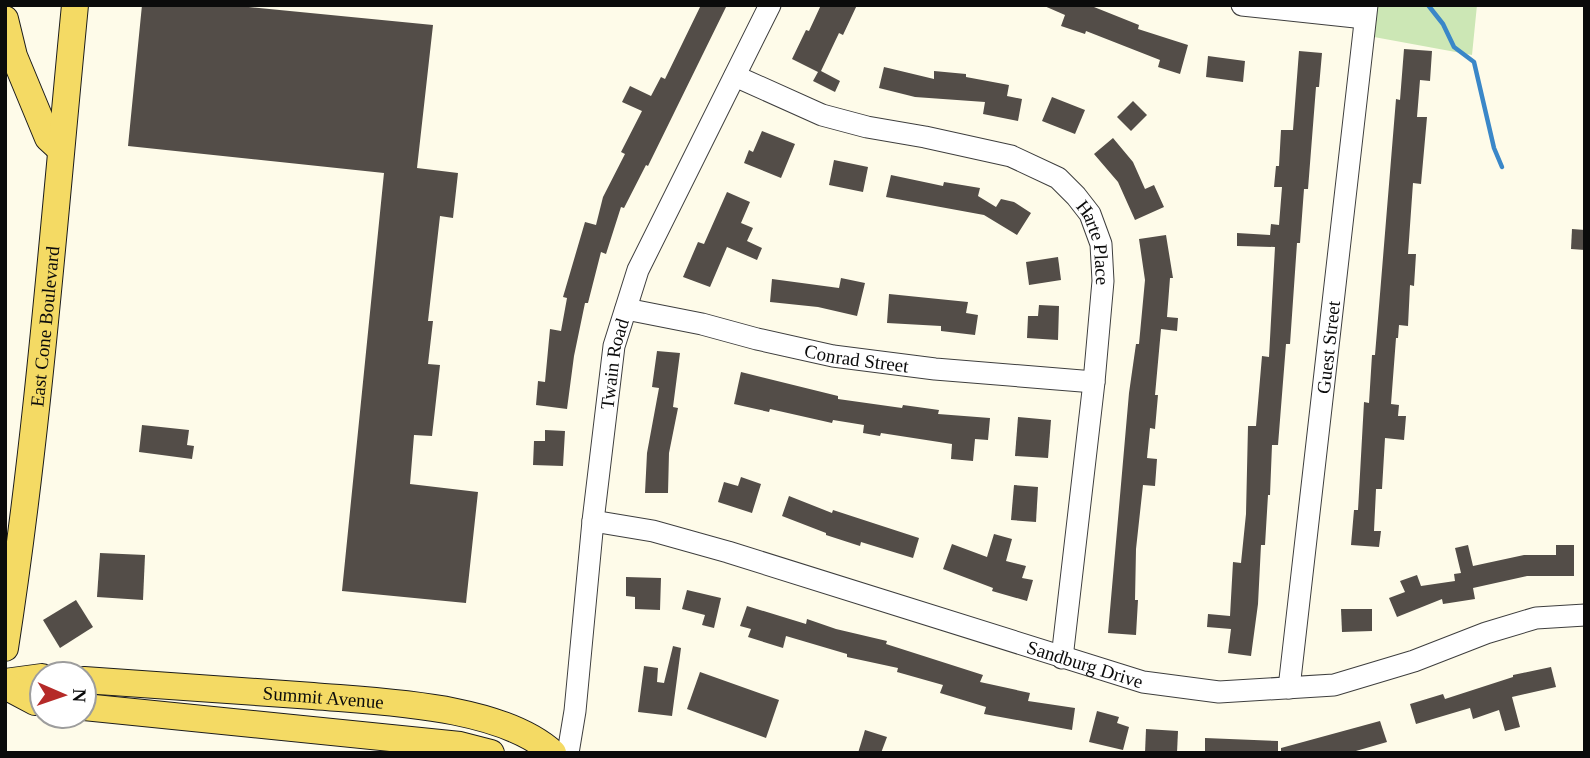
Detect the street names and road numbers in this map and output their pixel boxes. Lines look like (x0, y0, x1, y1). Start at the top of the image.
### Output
street label: Harte Place (1072, 196, 1114, 286)
street label: East Cone Boulevard (26, 245, 63, 408)
street label: Guest Street (1312, 299, 1344, 395)
street label: Twain Road (596, 315, 633, 411)
street label: Conrad Street (803, 339, 911, 376)
street label: Sandburg Drive (1025, 636, 1146, 692)
street label: Summit Avenue (262, 682, 385, 712)

